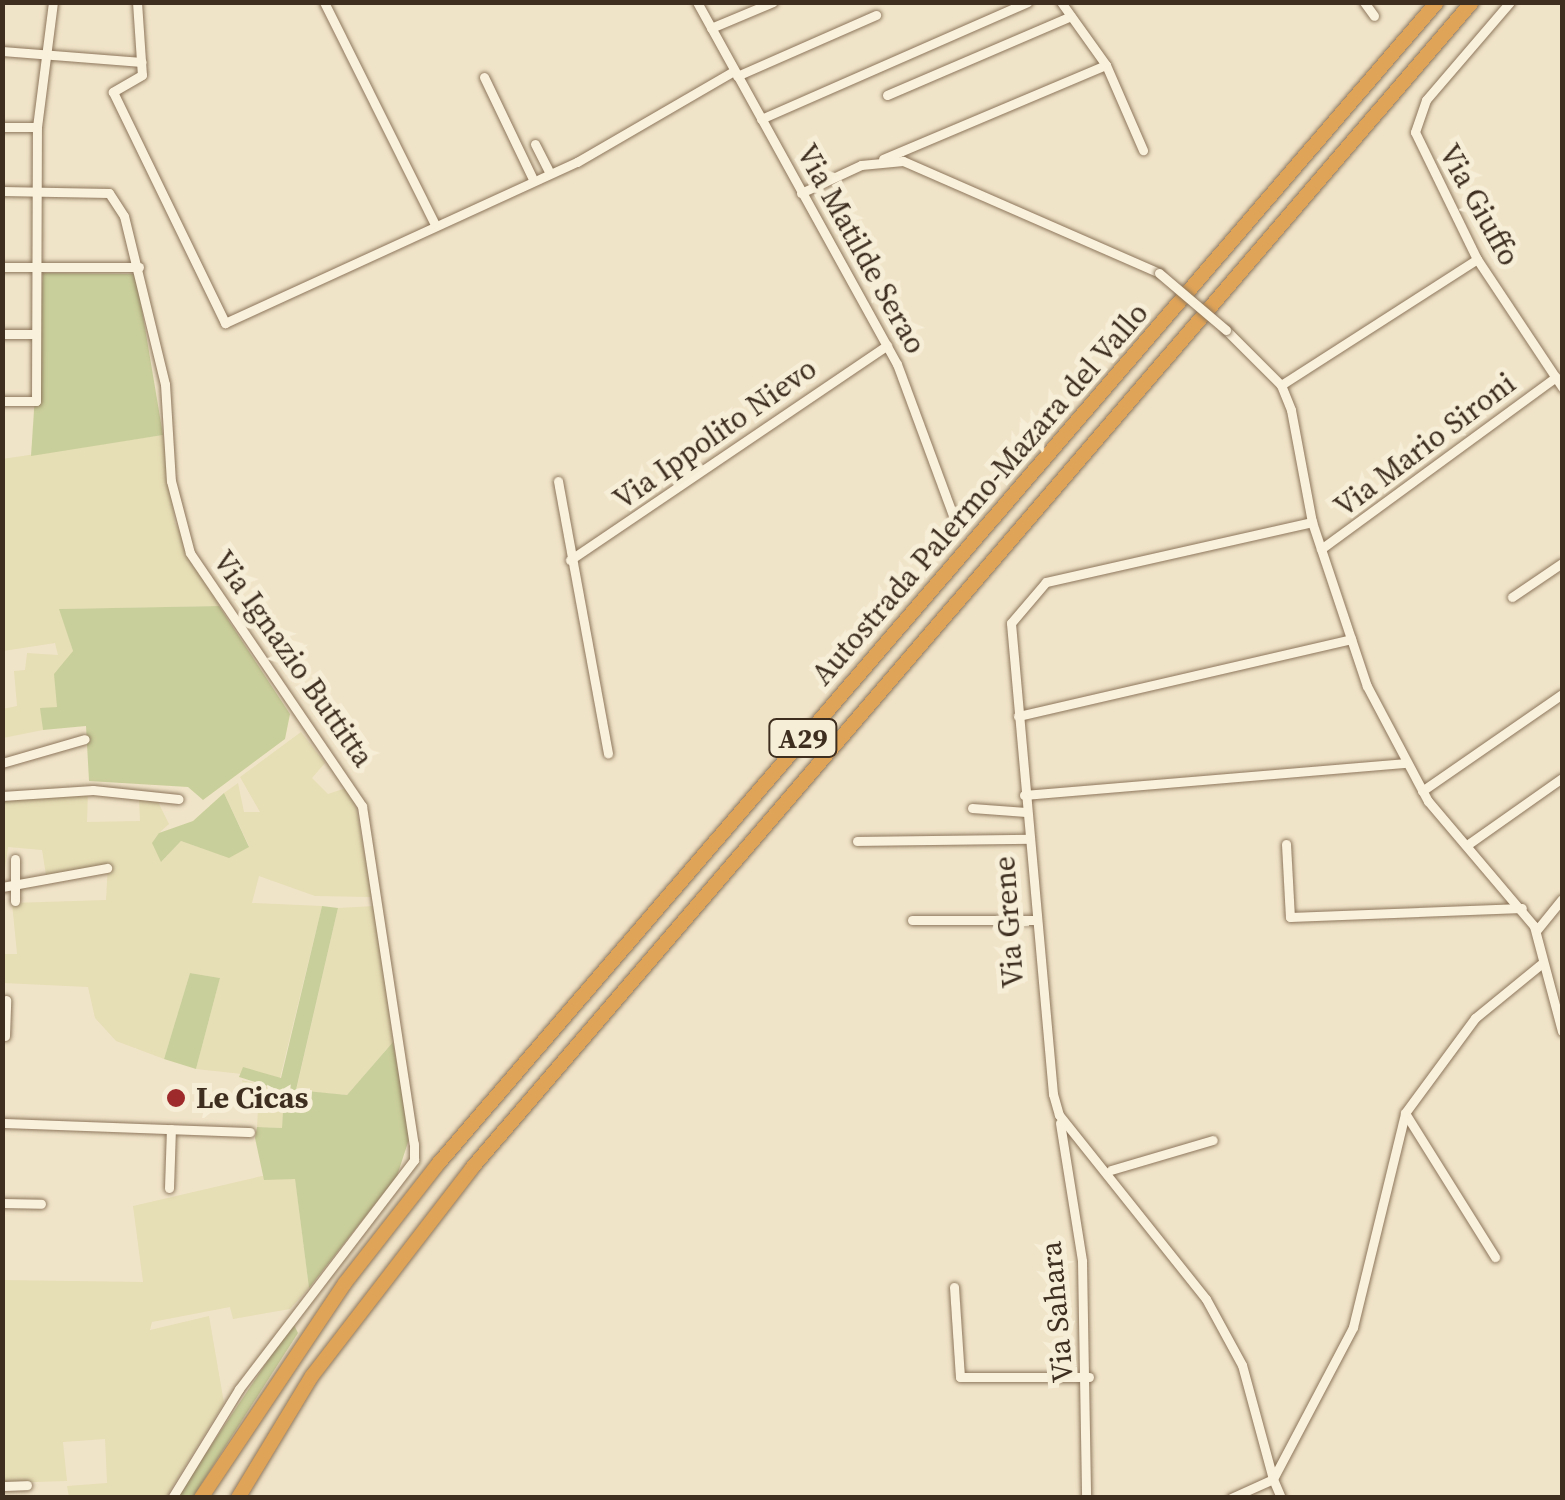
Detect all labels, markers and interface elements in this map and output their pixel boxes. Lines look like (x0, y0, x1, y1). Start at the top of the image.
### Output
street label: Via Matilde Serao (789, 138, 933, 360)
street label: Via Giuffo (1431, 138, 1527, 272)
street label: Autostrada Palermo-Mazara del Vallo (804, 295, 1156, 693)
street label: Via Ippolito Nievo (607, 351, 823, 517)
street label: Via Mario Sironi (1327, 365, 1523, 525)
street label: Via Ignazio Buttitta (205, 544, 381, 774)
road number: A29 (768, 715, 838, 761)
street label: Via Grene (986, 855, 1032, 989)
place label: Le Cicas (196, 1080, 308, 1116)
marker: Le Cicas (165, 1087, 187, 1109)
street label: Via Sahara (1033, 1240, 1081, 1384)

